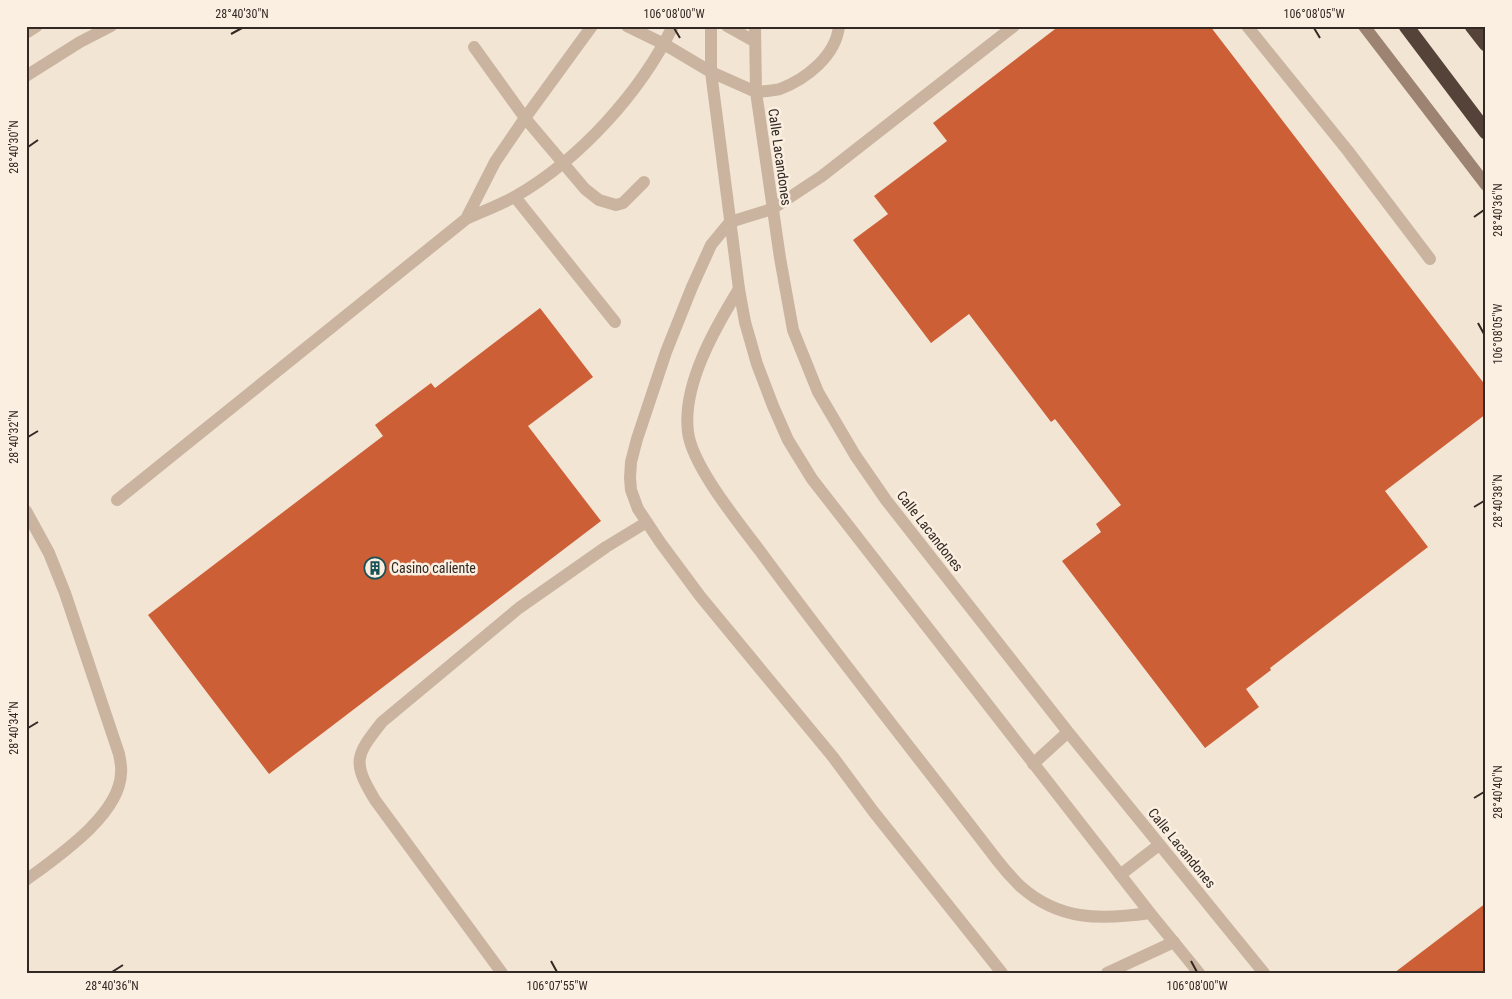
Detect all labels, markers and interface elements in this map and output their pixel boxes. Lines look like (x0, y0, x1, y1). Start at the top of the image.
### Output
text: 28°40'30"N (215, 7, 269, 21)
text: 106°08'00"W (643, 7, 705, 21)
text: 106°08'05"W (1283, 7, 1345, 21)
street label: Calle Lacandones (765, 107, 795, 207)
text: 28°40'30"N (7, 120, 21, 174)
text: 28°40'36"N (1491, 183, 1505, 237)
text: 106°08'05"W (1491, 303, 1505, 365)
text: 28°40'32"N (7, 410, 21, 464)
text: 28°40'38"N (1491, 474, 1505, 528)
street label: Calle Lacandones (894, 488, 966, 574)
building icon: Casino caliente (363, 556, 387, 580)
place label: Casino caliente (391, 560, 476, 576)
text: 28°40'34"N (7, 701, 21, 755)
text: 28°40'40"N (1491, 765, 1505, 819)
street label: Calle Lacandones (1145, 805, 1219, 891)
text: 28°40'36"N (85, 979, 139, 993)
text: 106°07'55"W (526, 979, 588, 993)
text: 106°08'00"W (1166, 979, 1228, 993)

